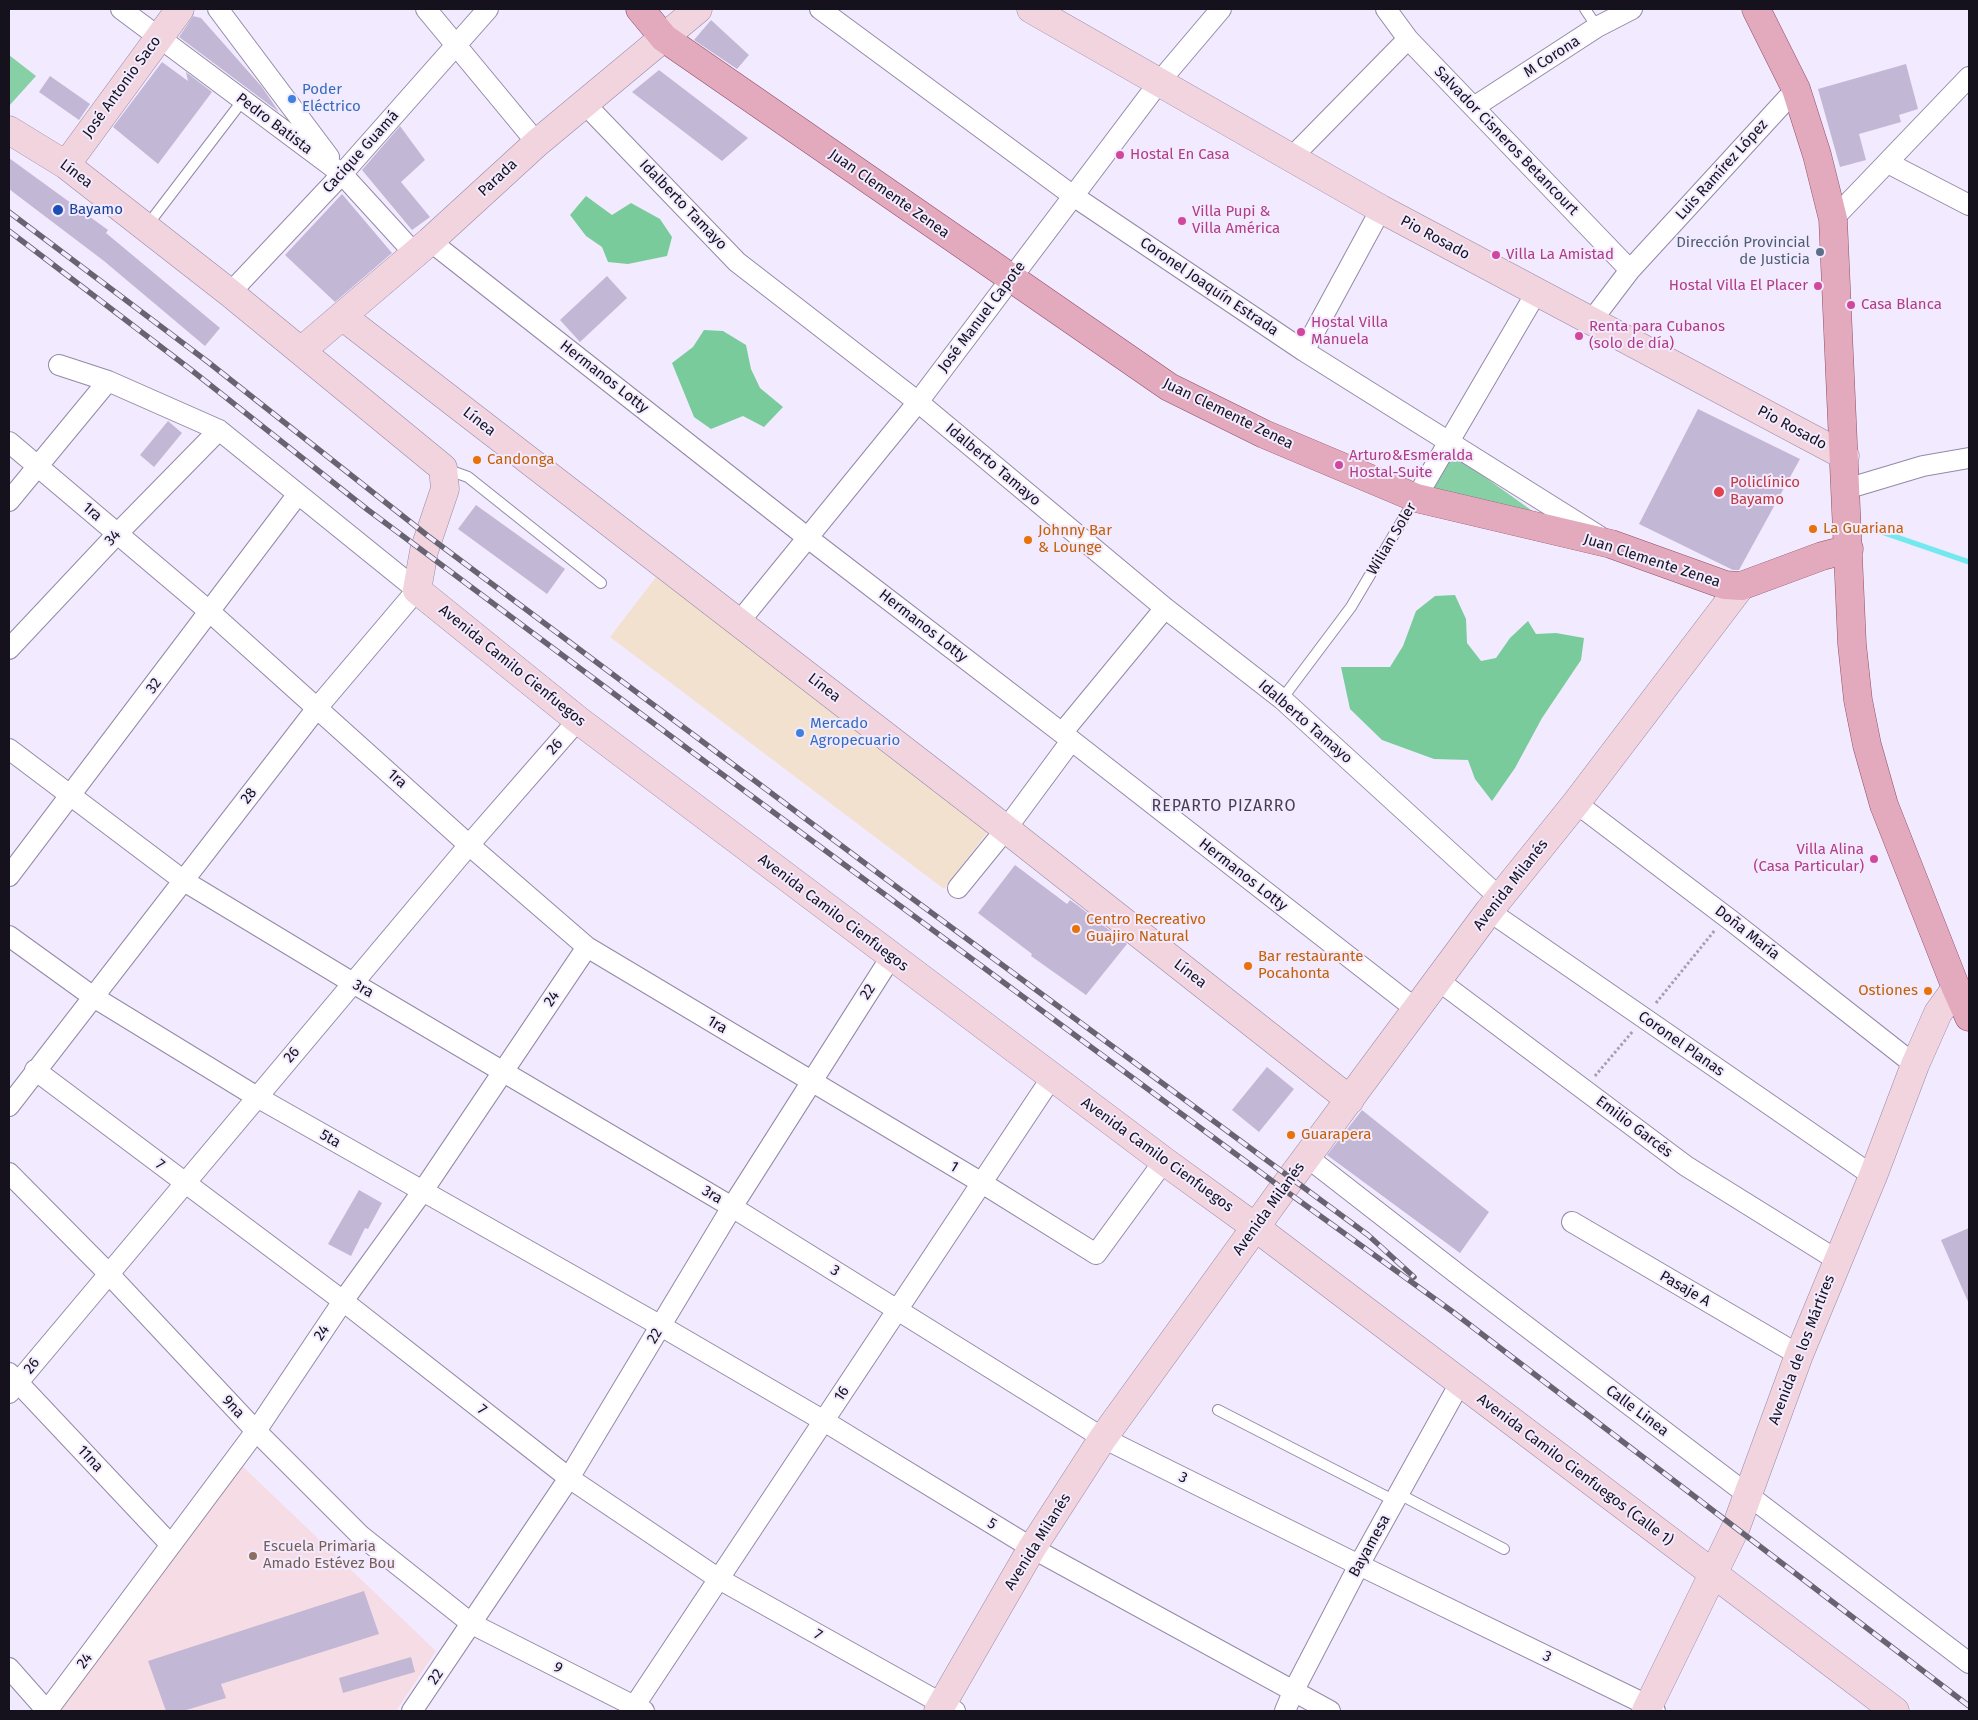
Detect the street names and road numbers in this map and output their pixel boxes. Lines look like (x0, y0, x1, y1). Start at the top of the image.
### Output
street label: M Corona (1520, 32, 1584, 82)
street label: José Antonio Saco (79, 33, 165, 141)
street label: Salvador Cisneros Betancourt (1430, 63, 1582, 219)
street label: Pedro Batista (232, 89, 316, 159)
street label: Cacique Guamá (319, 107, 403, 197)
street label: Luis Ramírez López (1672, 116, 1772, 224)
street label: Juan Clemente Zenea (825, 146, 953, 242)
street label: Línea (56, 156, 96, 192)
street label: Parada (475, 156, 521, 200)
street label: Idalberto Tamayo (635, 156, 731, 254)
street label: Pio Rosado (1397, 212, 1473, 264)
street label: Coronel Joaquín Estrada (1136, 234, 1282, 340)
street label: José Manuel Capote (935, 258, 1029, 376)
street label: Hermanos Lotty (556, 337, 652, 417)
street label: Juan Clemente Zenea (1160, 375, 1296, 453)
street label: Pio Rosado (1754, 402, 1830, 454)
street label: Línea (459, 404, 499, 440)
street label: Idalberto Tamayo (942, 420, 1044, 510)
street label: 1ra (79, 499, 105, 525)
street label: Wilian Soler (1363, 499, 1421, 579)
street label: 34 (101, 526, 125, 550)
street label: Juan Clemente Zenea (1581, 530, 1723, 592)
street label: Hermanos Lotty (875, 586, 971, 666)
street label: Avenida Camilo Cienfuegos (435, 601, 589, 731)
street label: Línea (804, 670, 844, 706)
street label: 32 (142, 675, 166, 697)
street label: Idalberto Tamayo (1254, 676, 1356, 768)
street label: 26 (543, 735, 567, 759)
street label: 1ra (384, 766, 410, 792)
street label: 28 (237, 784, 261, 808)
street label: Hermanos Lotty (1195, 835, 1291, 915)
street label: Avenida Milanés (1470, 836, 1552, 934)
street label: Avenida Camilo Cienfuegos (754, 851, 912, 975)
street label: Doña María (1711, 902, 1783, 964)
street label: Línea (1170, 956, 1210, 992)
street label: 3ra (349, 976, 377, 1002)
street label: 22 (856, 981, 880, 1003)
street label: 24 (540, 988, 564, 1010)
street label: Coronel Planas (1634, 1008, 1728, 1080)
street label: 1ra (704, 1012, 730, 1038)
street label: 26 (280, 1043, 304, 1067)
street label: Emilio Garcés (1592, 1092, 1676, 1162)
street label: Avenida Camilo Cienfuegos (1077, 1094, 1237, 1216)
street label: 5ta (316, 1126, 344, 1152)
street label: 7 (152, 1156, 168, 1174)
street label: 1 (947, 1158, 961, 1176)
street label: Avenida Milanés (1229, 1159, 1309, 1259)
street label: 3ra (698, 1182, 726, 1208)
street label: 3 (827, 1261, 843, 1281)
street label: Pasaje A (1656, 1267, 1714, 1311)
street label: Avenida de los Mártires (1765, 1272, 1839, 1428)
street label: 24 (310, 1322, 334, 1344)
street label: 22 (643, 1325, 667, 1347)
street label: 26 (20, 1354, 44, 1378)
street label: Calle Linea (1602, 1382, 1672, 1440)
street label: 16 (830, 1383, 854, 1405)
street label: Avenida Camilo Cienfuegos (Calle 1) (1473, 1390, 1677, 1550)
street label: 9na (218, 1392, 248, 1422)
street label: 7 (474, 1401, 490, 1419)
street label: 11na (73, 1442, 107, 1476)
street label: 3 (1176, 1468, 1190, 1488)
street label: Avenida Milanés (1001, 1490, 1075, 1594)
street label: Bayamesa (1346, 1512, 1394, 1580)
street label: 5 (984, 1514, 1000, 1534)
street label: 7 (811, 1626, 825, 1644)
street label: 3 (1540, 1647, 1554, 1667)
street label: 24 (73, 1650, 97, 1672)
street label: 9 (550, 1658, 566, 1678)
street label: 22 (424, 1666, 448, 1688)

